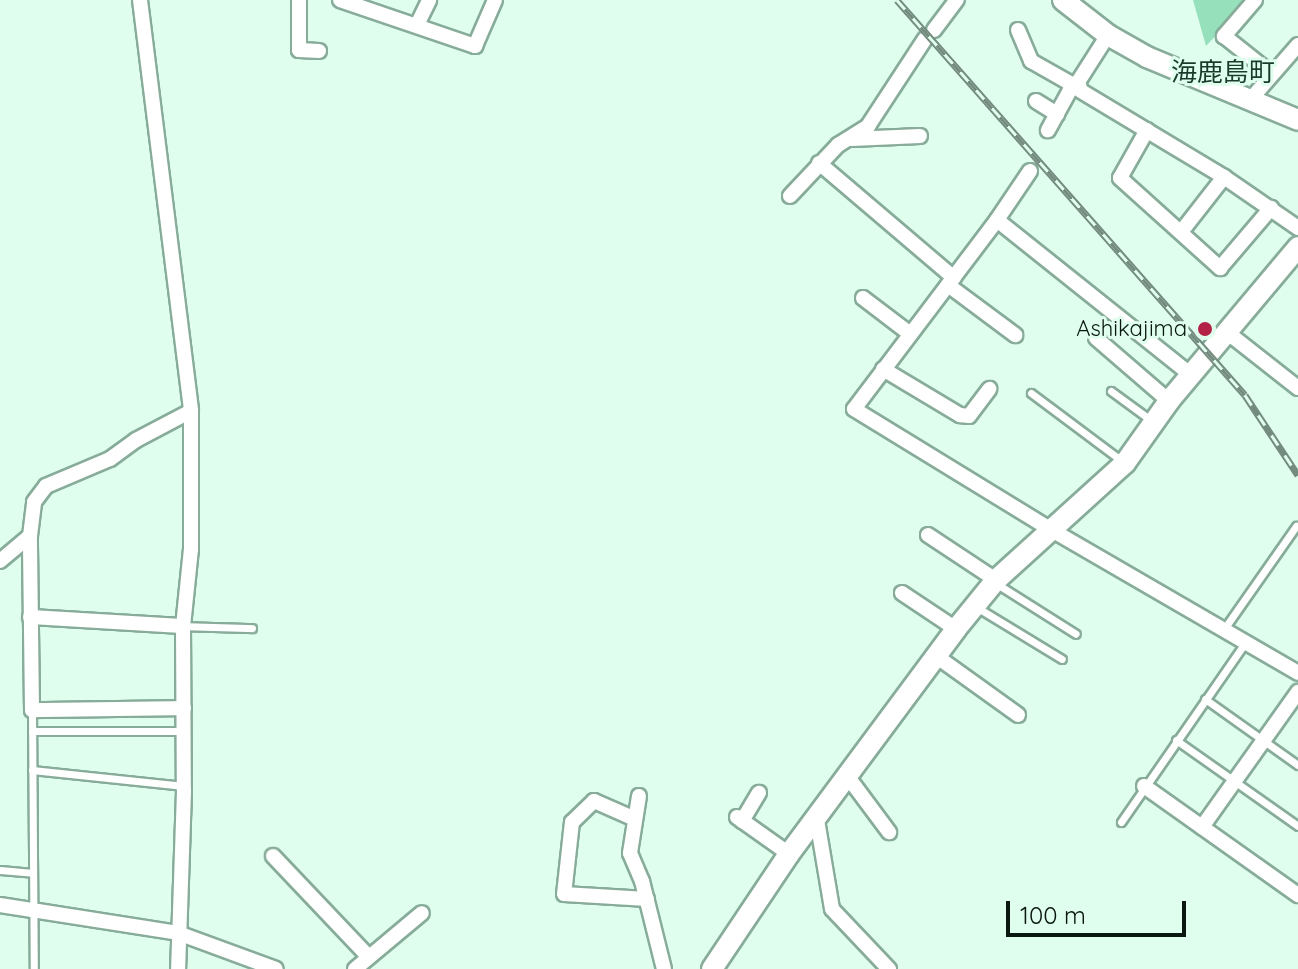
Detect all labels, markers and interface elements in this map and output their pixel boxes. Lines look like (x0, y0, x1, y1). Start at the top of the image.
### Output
district label: 海鹿島町 (1171, 56, 1275, 88)
place label: Ashikajima (1076, 316, 1187, 342)
marker: Ashikajima (1194, 318, 1216, 340)
scale bar (1010, 885, 1190, 935)
text: 100 m (1020, 900, 1086, 930)

